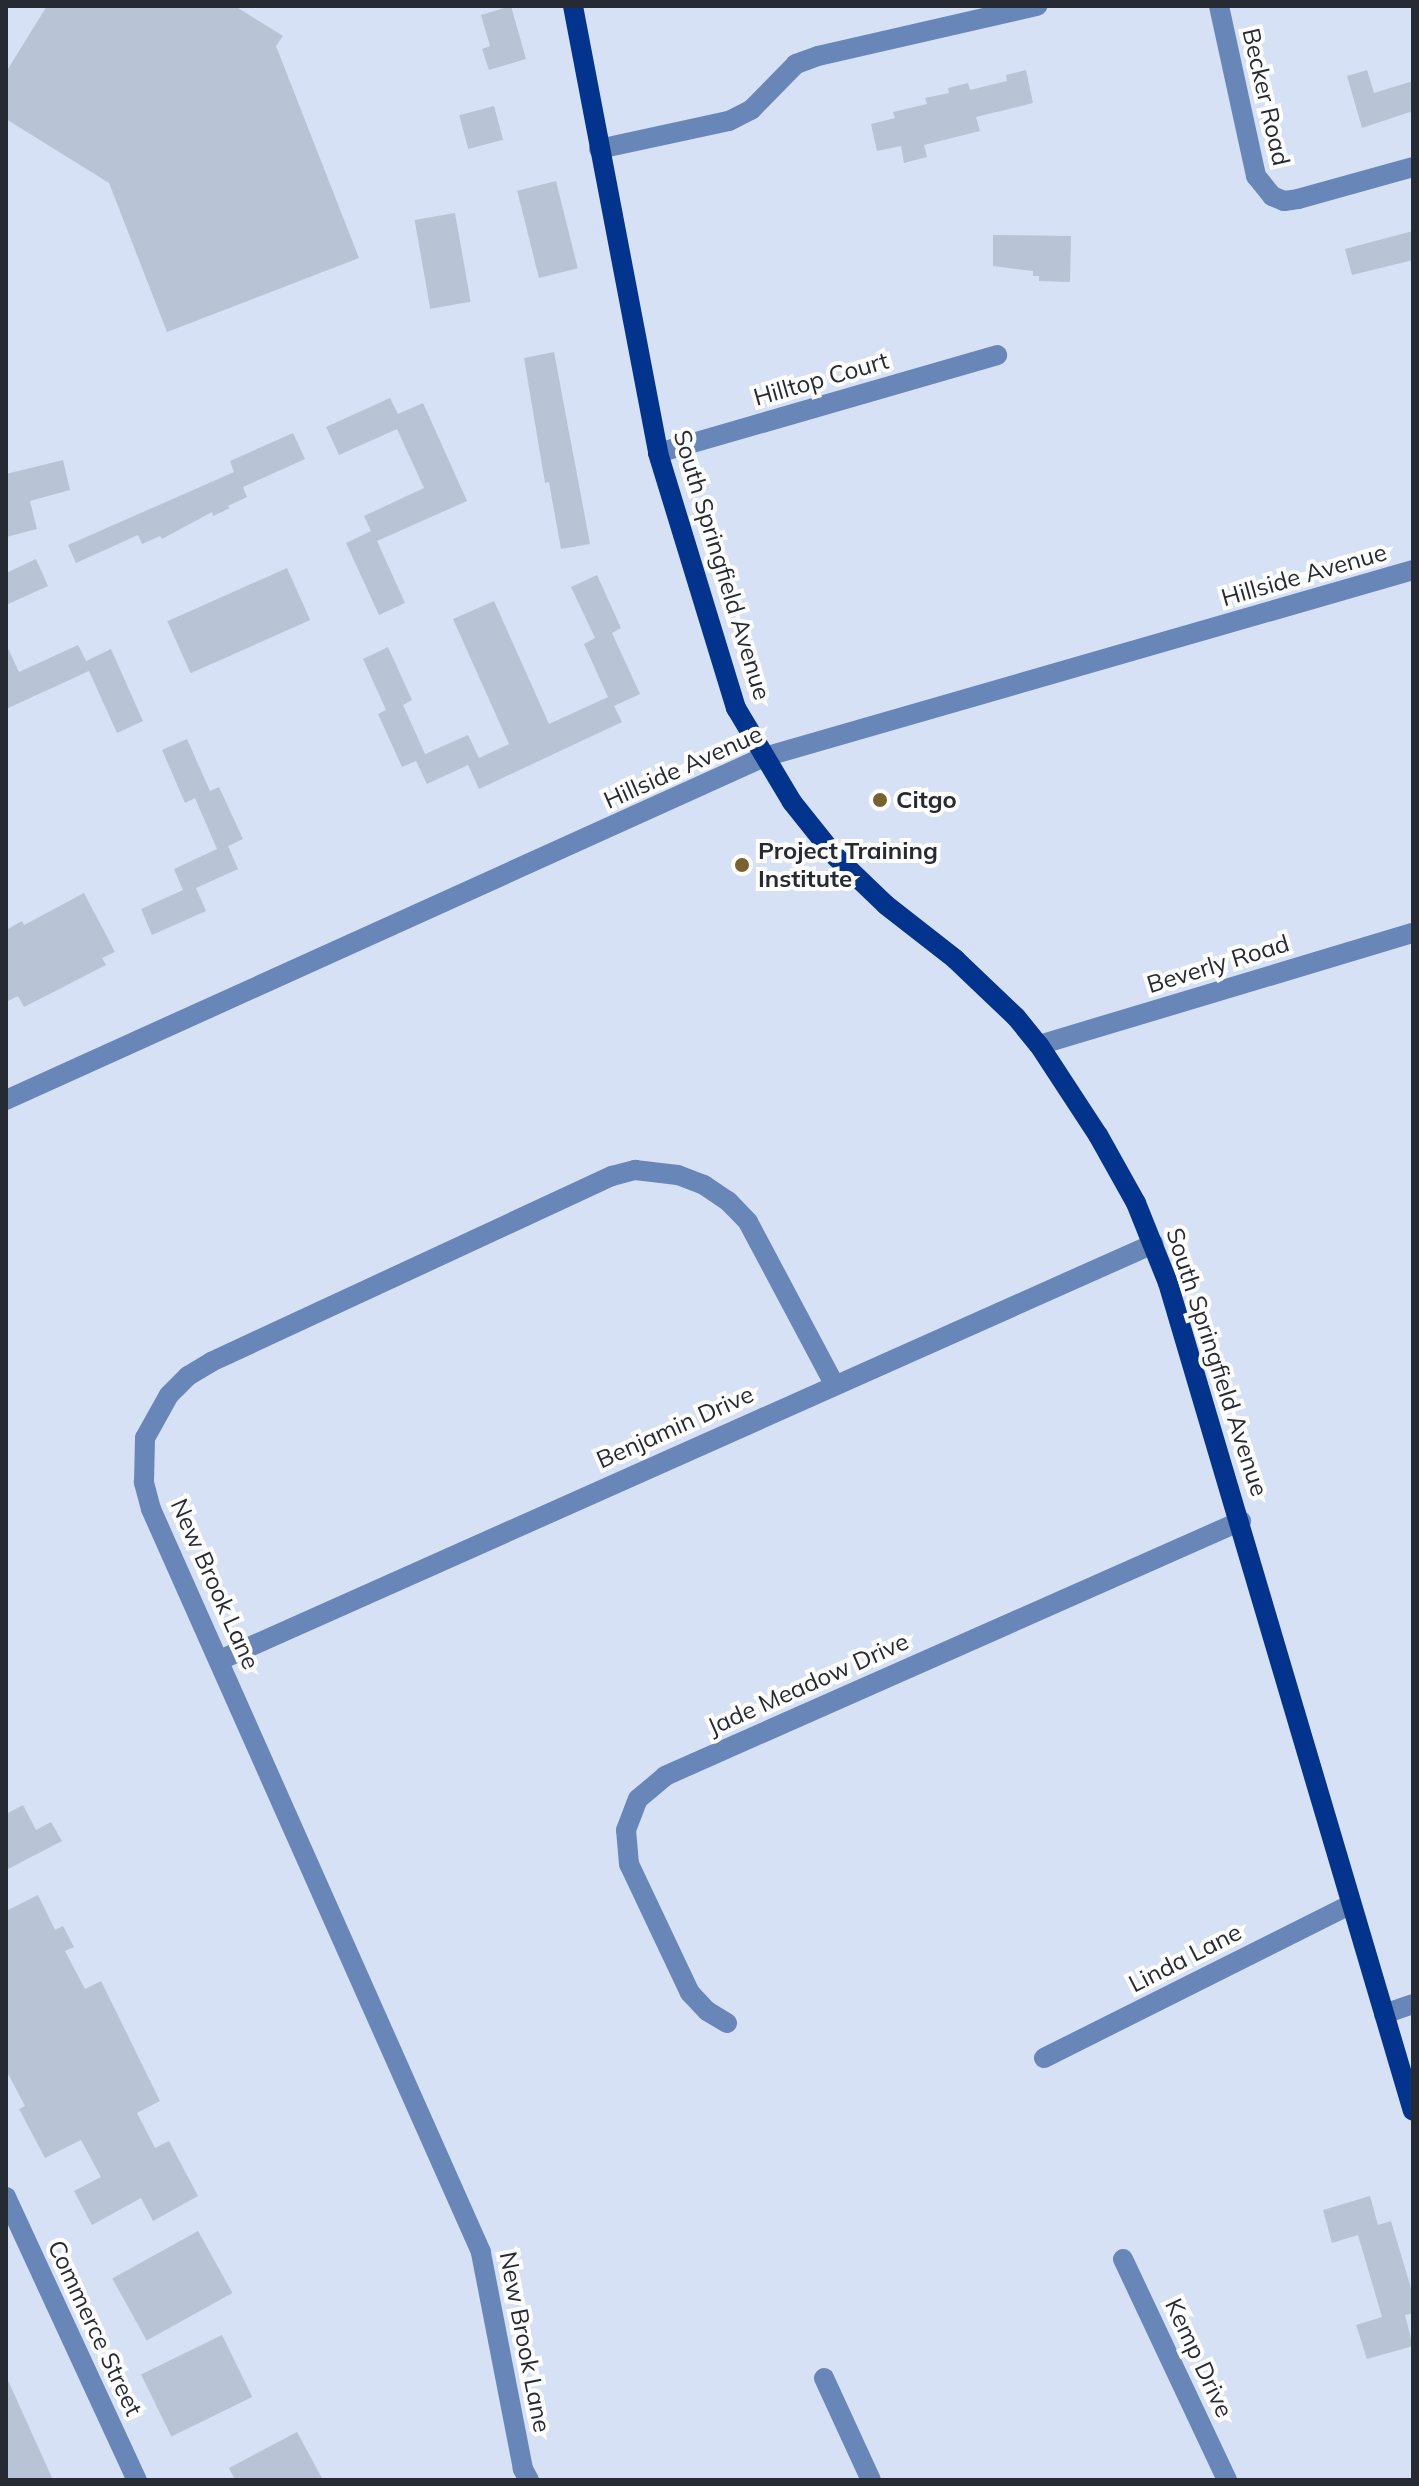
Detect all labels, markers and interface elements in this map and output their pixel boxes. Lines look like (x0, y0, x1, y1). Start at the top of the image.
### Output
street label: Becker Road (1236, 25, 1296, 169)
street label: Hilltop Court (750, 346, 892, 412)
street label: South Springfield Avenue (667, 427, 777, 703)
street label: Hillside Avenue (1218, 538, 1390, 612)
street label: Hillside Avenue (599, 719, 767, 815)
place label: Citgo (896, 786, 957, 814)
marker: Citgo (871, 791, 889, 809)
place label: Project Training Institute (758, 837, 938, 893)
marker: Project Training Institute (733, 856, 751, 874)
street label: Beverly Road (1143, 929, 1293, 999)
street label: South Springfield Avenue (1160, 1224, 1274, 1500)
street label: Benjamin Drive (592, 1380, 758, 1474)
street label: New Brook Lane (165, 1494, 265, 1674)
street label: Jade Meadow Drive (703, 1627, 913, 1741)
street label: Linda Lane (1124, 1917, 1246, 1999)
street label: Commerce Street (42, 2236, 148, 2420)
street label: New Brook Lane (493, 2249, 557, 2435)
street label: Kemp Drive (1159, 2294, 1239, 2422)

